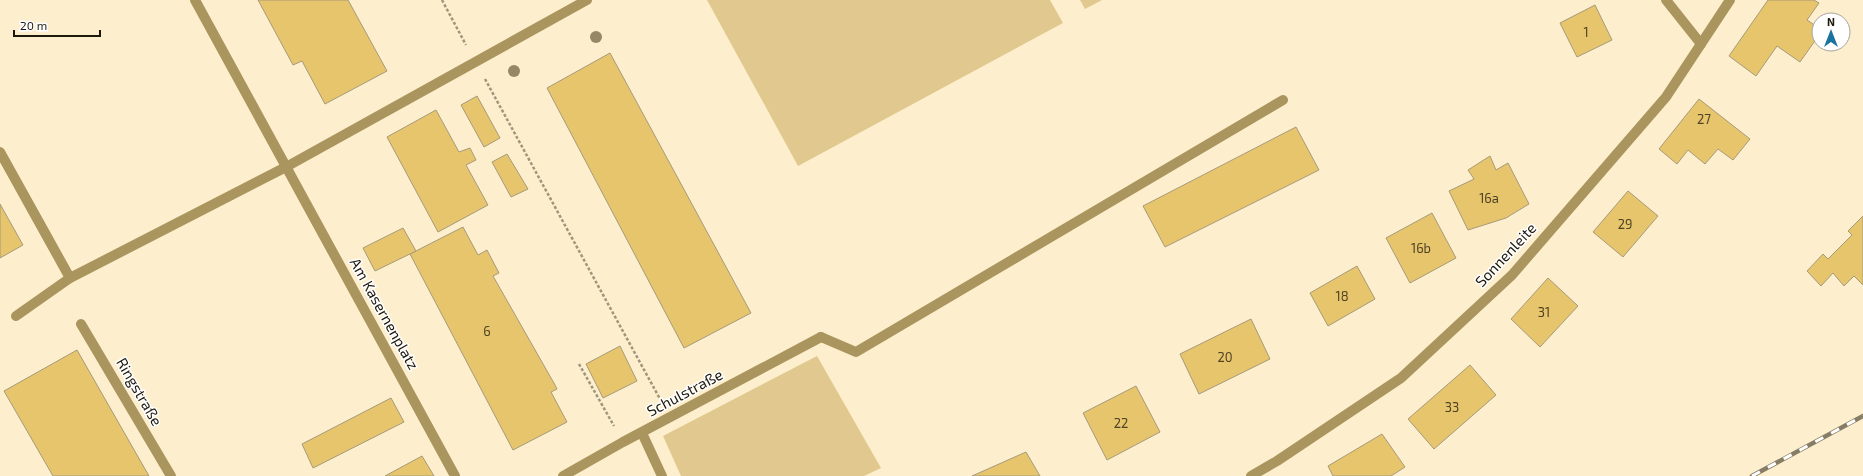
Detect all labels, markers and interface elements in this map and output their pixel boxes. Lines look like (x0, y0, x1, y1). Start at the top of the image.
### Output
scale bar (14, 12, 100, 38)
north arrow (1811, 12, 1851, 52)
text: N (1827, 15, 1835, 28)
text: 20 m (20, 18, 47, 32)
house number: 1 (1583, 24, 1589, 40)
house number: 27 (1697, 111, 1711, 127)
house number: 16a (1479, 190, 1499, 206)
house number: 29 (1618, 216, 1632, 232)
street label: Sonnenleite (1471, 219, 1540, 290)
house number: 16b (1411, 240, 1431, 256)
street label: Am Kasernenplatz (347, 255, 423, 372)
house number: 18 (1335, 288, 1349, 304)
house number: 31 (1538, 304, 1550, 320)
house number: 6 (483, 323, 491, 339)
house number: 20 (1217, 349, 1233, 365)
street label: Ringstraße (113, 354, 167, 429)
street label: Schulstraße (644, 365, 726, 420)
house number: 33 (1445, 399, 1459, 415)
house number: 22 (1114, 415, 1128, 431)

